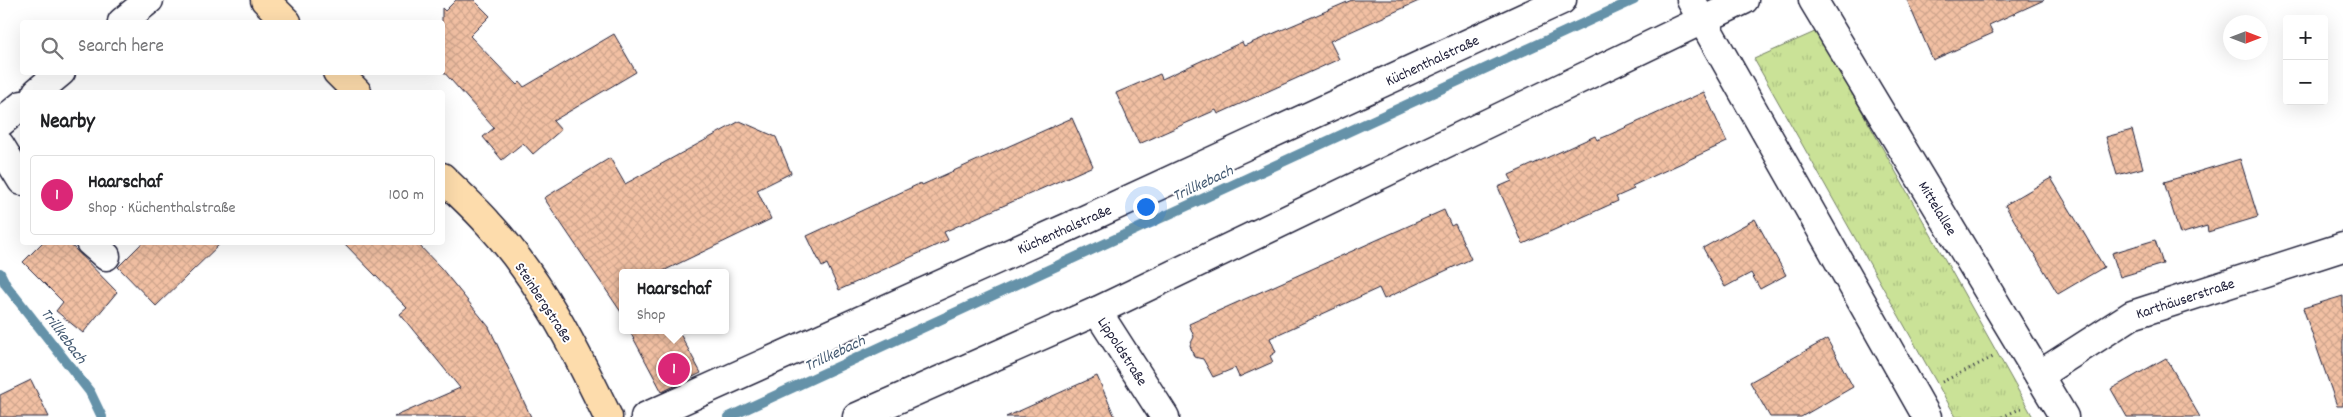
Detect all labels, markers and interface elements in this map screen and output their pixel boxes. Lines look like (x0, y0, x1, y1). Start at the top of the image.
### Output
north arrow (2223, 15, 2268, 60)
map controls (2283, 15, 2328, 105)
button: + (2283, 15, 2328, 60)
search box (20, 20, 445, 75)
street label: Küchenthalstraße (1382, 30, 1484, 93)
icon: search (38, 34, 66, 62)
text: Search here (78, 34, 164, 61)
button: − (2283, 60, 2328, 105)
text: Nearby (40, 108, 95, 138)
water label: Trillkebach (1169, 160, 1238, 208)
text: Haarschaf (88, 170, 163, 197)
street label: Mittelallee (1911, 178, 1961, 241)
text: 1 (55, 184, 59, 207)
text: 100 m (388, 184, 424, 207)
your location (1133, 194, 1159, 220)
text: Shop · Küchenthalstraße (88, 197, 236, 220)
street label: Küchenthalstraße (1014, 200, 1116, 261)
street label: Steinbergstraße (508, 259, 577, 348)
popup (619, 269, 729, 334)
street label: Karthäuserstraße (2133, 273, 2238, 326)
text: Haarschaf (637, 277, 711, 304)
water label: Trillkebach (34, 304, 92, 370)
text: Shop (637, 304, 666, 327)
street label: Lippoldstraße (1091, 313, 1152, 391)
water label: Trillkebach (801, 330, 870, 378)
pin: 1 (658, 350, 690, 388)

